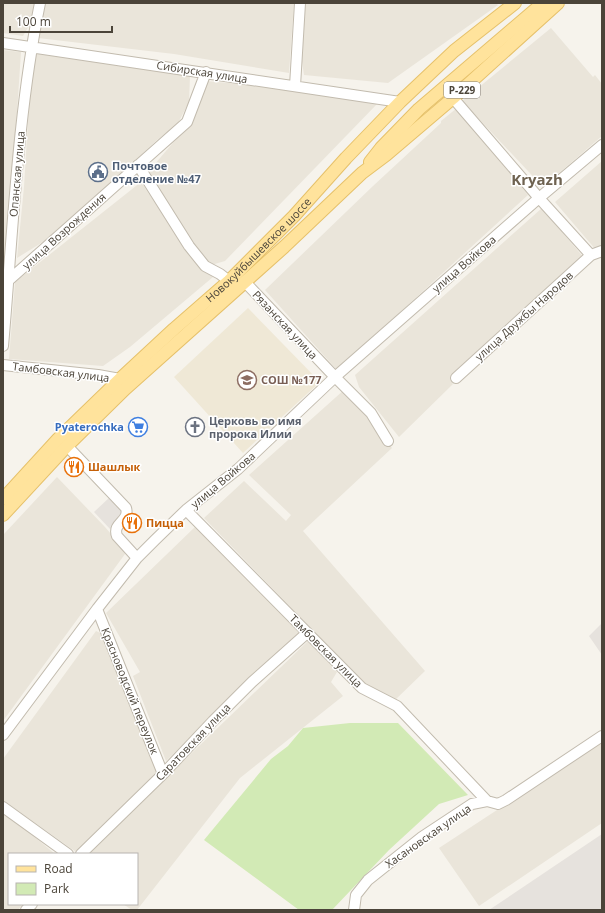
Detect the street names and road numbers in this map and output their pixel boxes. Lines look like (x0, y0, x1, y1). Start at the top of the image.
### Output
street label: Сибирская улица (155, 57, 249, 86)
road number: Р-229 (444, 82, 480, 98)
street label: Опанская улица (5, 130, 28, 218)
street label: улица Возрождения (19, 189, 109, 272)
street label: Новокуйбышевское шоссе (202, 194, 314, 305)
street label: улица Войкова (429, 232, 499, 296)
street label: улица Дружбы Народов (471, 268, 576, 364)
street label: Рязанская улица (250, 287, 321, 362)
street label: Тамбовская улица (12, 358, 110, 385)
street label: улица Войкова (187, 448, 258, 511)
street label: Тамбовская улица (287, 611, 366, 690)
street label: Красноводский переулок (98, 625, 163, 757)
street label: Саратовская улица (152, 700, 233, 783)
street label: Хасановская улица (382, 800, 474, 871)

